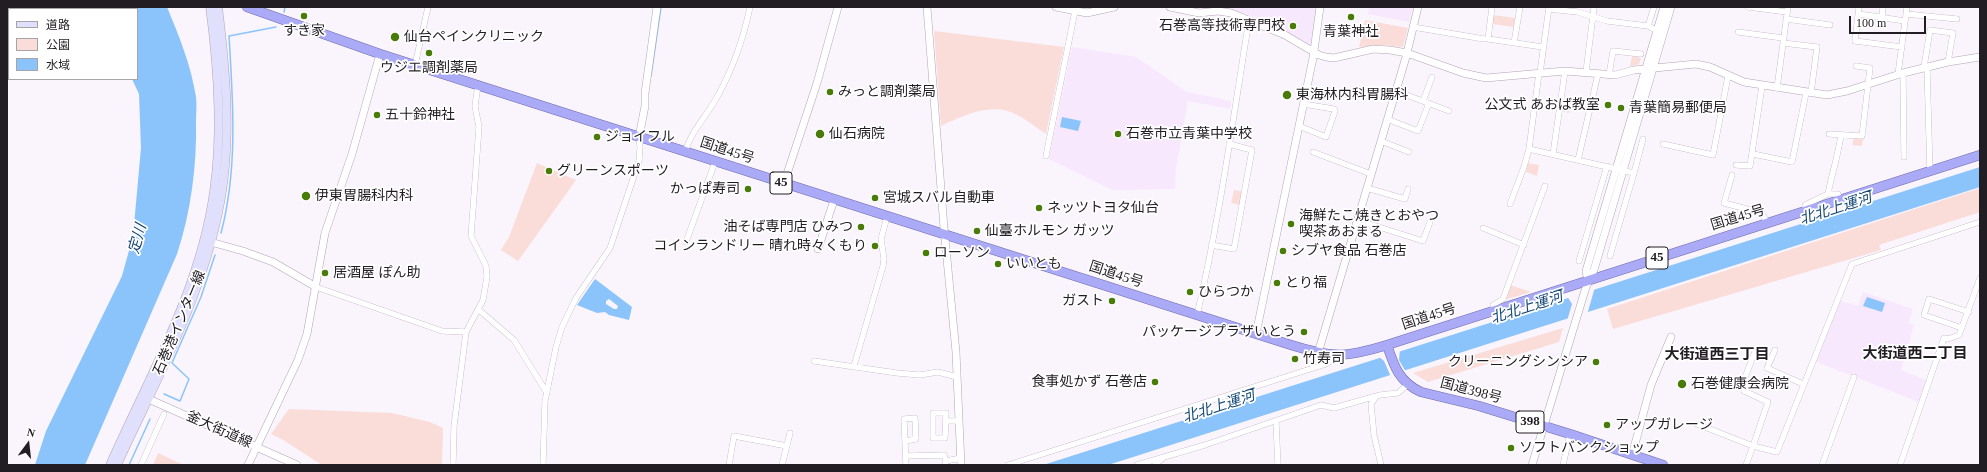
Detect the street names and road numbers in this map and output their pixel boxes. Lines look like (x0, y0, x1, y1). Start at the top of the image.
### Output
street label: 国道45号 (698, 134, 756, 168)
road number: 45 (770, 172, 792, 194)
street label: 国道45号 (1709, 202, 1767, 234)
road number: 45 (1646, 247, 1668, 269)
street label: 国道45号 (1087, 258, 1145, 292)
street label: 石巻港インター線 (150, 268, 210, 378)
street label: 国道45号 (1400, 300, 1458, 334)
street label: 国道398号 (1438, 375, 1504, 407)
street label: 釜大街道線 (184, 408, 254, 452)
road number: 398 (1516, 411, 1544, 433)

